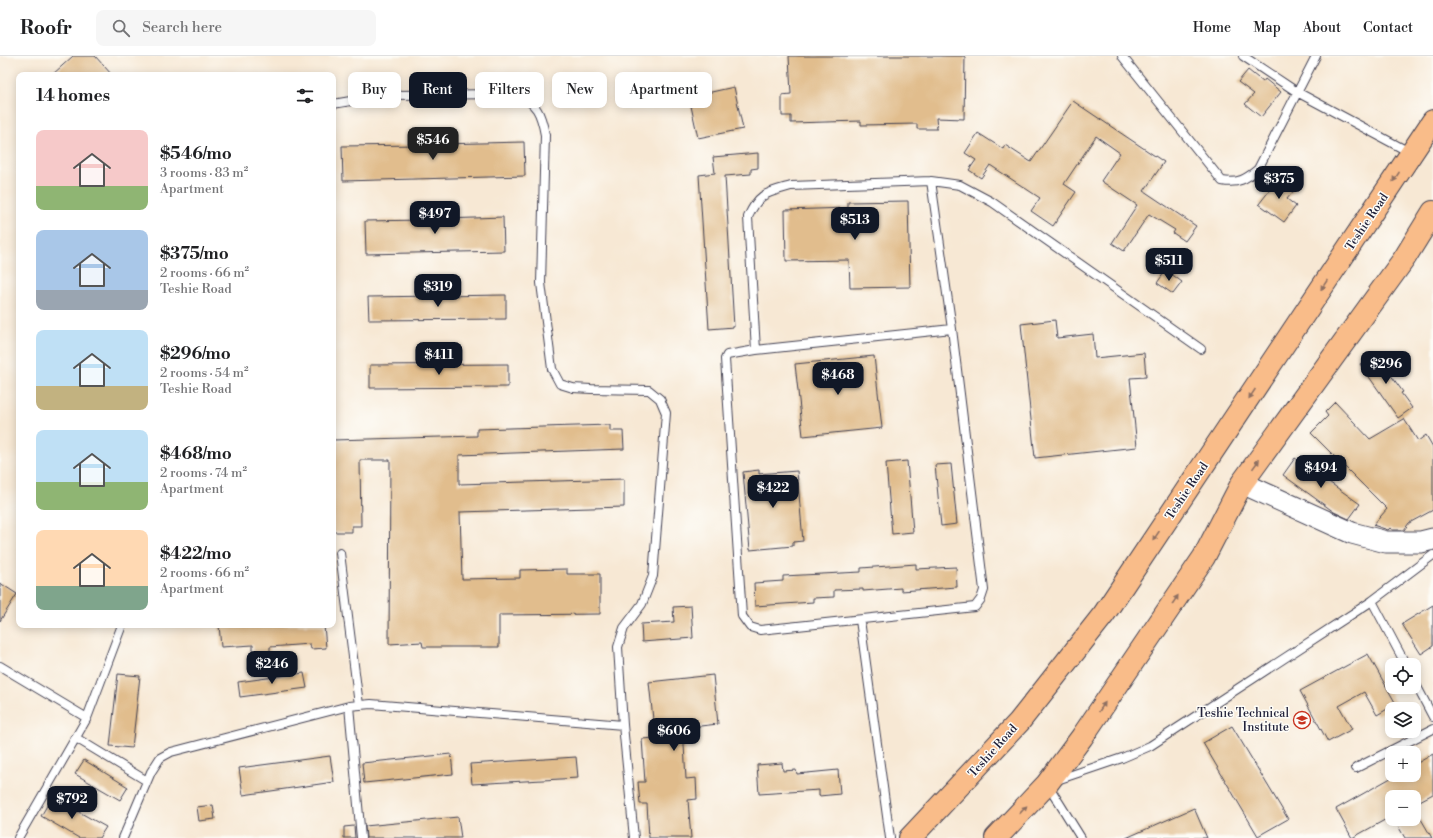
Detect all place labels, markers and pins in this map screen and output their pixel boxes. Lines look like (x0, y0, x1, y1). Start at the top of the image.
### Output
pin: $546 (409, 127, 457, 161)
pin: $375 (1255, 166, 1303, 200)
pin: $497 (411, 201, 459, 235)
pin: $513 (831, 207, 879, 241)
pin: $511 (1145, 248, 1193, 282)
pin: $319 (414, 274, 462, 308)
pin: $411 (415, 342, 463, 376)
pin: $296 (1362, 351, 1410, 385)
pin: $468 (814, 362, 862, 396)
pin: $494 (1297, 455, 1345, 489)
pin: $422 (749, 475, 797, 509)
pin: $246 (248, 651, 296, 685)
place label: Teshie Technical Institute (1197, 706, 1289, 735)
school or university icon: Teshie Technical Institute (1292, 710, 1312, 730)
pin: $606 (650, 718, 698, 752)
pin: $792 (48, 786, 96, 820)

